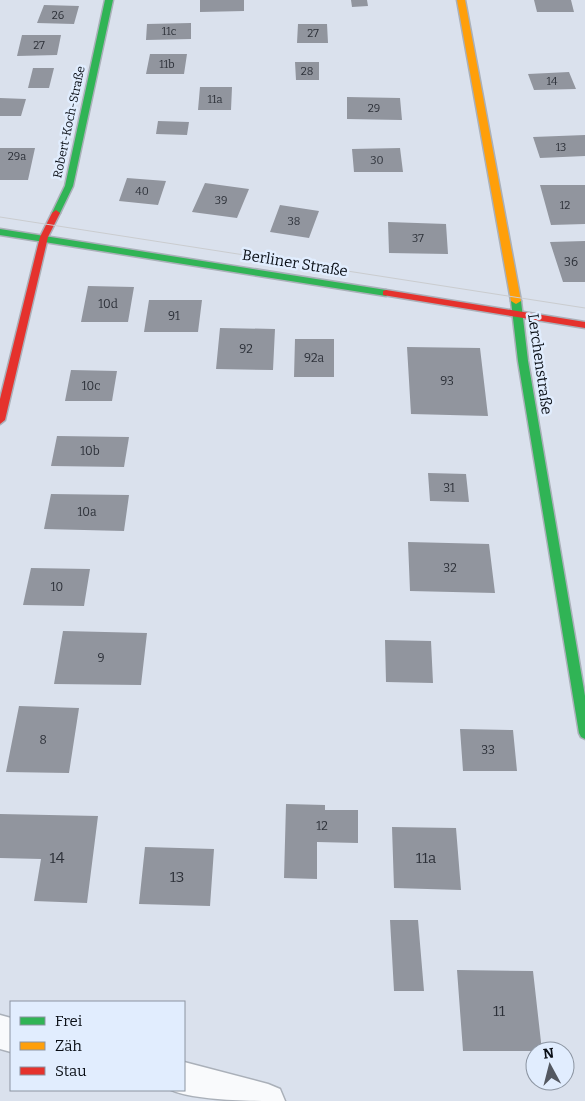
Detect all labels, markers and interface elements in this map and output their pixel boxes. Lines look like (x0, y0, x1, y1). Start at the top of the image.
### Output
house number: 26 (52, 9, 64, 22)
house number: 11c (162, 25, 177, 38)
house number: 27 (307, 27, 319, 40)
house number: 27 (33, 39, 45, 52)
house number: 11b (159, 58, 175, 71)
street label: Robert-Koch-Straße (50, 65, 88, 179)
house number: 28 (301, 65, 313, 78)
house number: 14 (547, 75, 558, 88)
house number: 11a (208, 93, 222, 106)
house number: 29 (368, 102, 380, 115)
house number: 13 (556, 141, 566, 154)
house number: 29a (8, 150, 26, 163)
house number: 30 (370, 154, 384, 167)
house number: 40 (135, 185, 149, 198)
house number: 39 (215, 194, 227, 207)
house number: 12 (560, 199, 570, 212)
house number: 38 (288, 215, 300, 228)
house number: 37 (412, 232, 424, 245)
street label: Berliner Straße (241, 246, 349, 280)
house number: 36 (564, 255, 578, 269)
house number: 10d (98, 297, 118, 311)
house number: 91 (168, 309, 180, 323)
street label: Lerchenstraße (524, 312, 556, 416)
house number: 92 (239, 342, 253, 356)
house number: 92a (304, 351, 324, 365)
house number: 93 (440, 374, 454, 388)
house number: 10c (82, 379, 100, 393)
house number: 10b (80, 444, 100, 458)
house number: 31 (443, 481, 455, 495)
house number: 10a (77, 505, 97, 519)
house number: 32 (443, 561, 457, 575)
house number: 10 (51, 580, 63, 594)
house number: 9 (97, 651, 105, 665)
house number: 8 (39, 733, 47, 747)
house number: 33 (481, 743, 495, 757)
house number: 12 (316, 819, 328, 833)
house number: 14 (50, 849, 65, 867)
house number: 11a (416, 849, 436, 867)
house number: 13 (170, 868, 184, 886)
legend (10, 1001, 185, 1091)
house number: 11 (493, 1002, 505, 1020)
text: Frei (55, 1012, 83, 1030)
text: Zäh (55, 1037, 82, 1055)
north arrow (525, 1041, 575, 1091)
text: N (542, 1044, 555, 1063)
text: Stau (55, 1062, 87, 1080)

